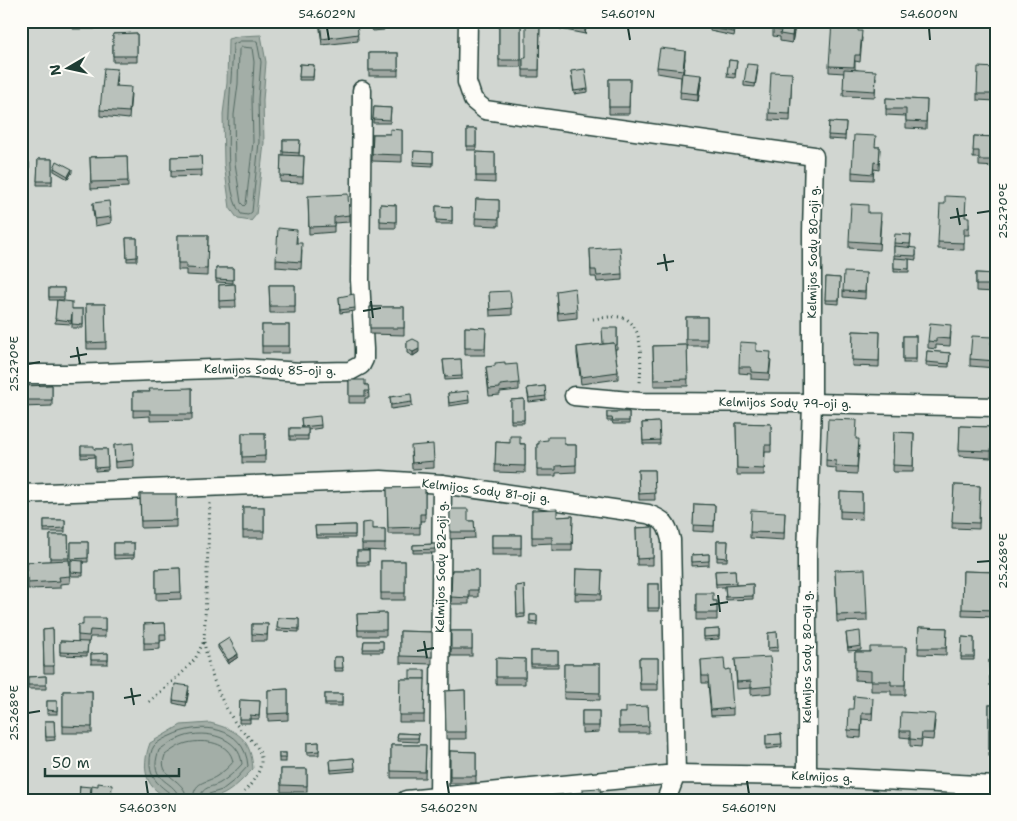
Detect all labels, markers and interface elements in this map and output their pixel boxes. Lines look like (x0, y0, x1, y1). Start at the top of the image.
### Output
text: 54.602°N (298, 6, 356, 22)
text: 54.601°N (601, 6, 655, 22)
text: 54.600°N (900, 6, 958, 22)
north arrow (42, 42, 92, 92)
text: N (45, 63, 65, 77)
text: 25.270°E (995, 183, 1011, 239)
street label: Kelmijos Sodų 80-oji g. (804, 185, 822, 319)
text: 25.270°E (6, 336, 22, 392)
street label: Kelmijos Sodų 85-oji g. (204, 361, 336, 379)
street label: Kelmijos Sodų 79-oji g. (718, 394, 852, 412)
street label: Kelmijos Sodų 81-oji g. (421, 475, 551, 507)
street label: Kelmijos Sodų 82-oji g. (432, 501, 450, 633)
text: 25.268°E (995, 533, 1011, 589)
street label: Kelmijos Sodų 80-oji g. (799, 590, 815, 724)
text: 25.268°E (6, 685, 22, 741)
scale bar (45, 746, 179, 778)
text: 50 m (52, 753, 90, 773)
street label: Kelmijos g. (791, 767, 853, 787)
text: 54.603°N (119, 800, 177, 816)
text: 54.602°N (420, 800, 478, 816)
text: 54.601°N (722, 800, 776, 816)

